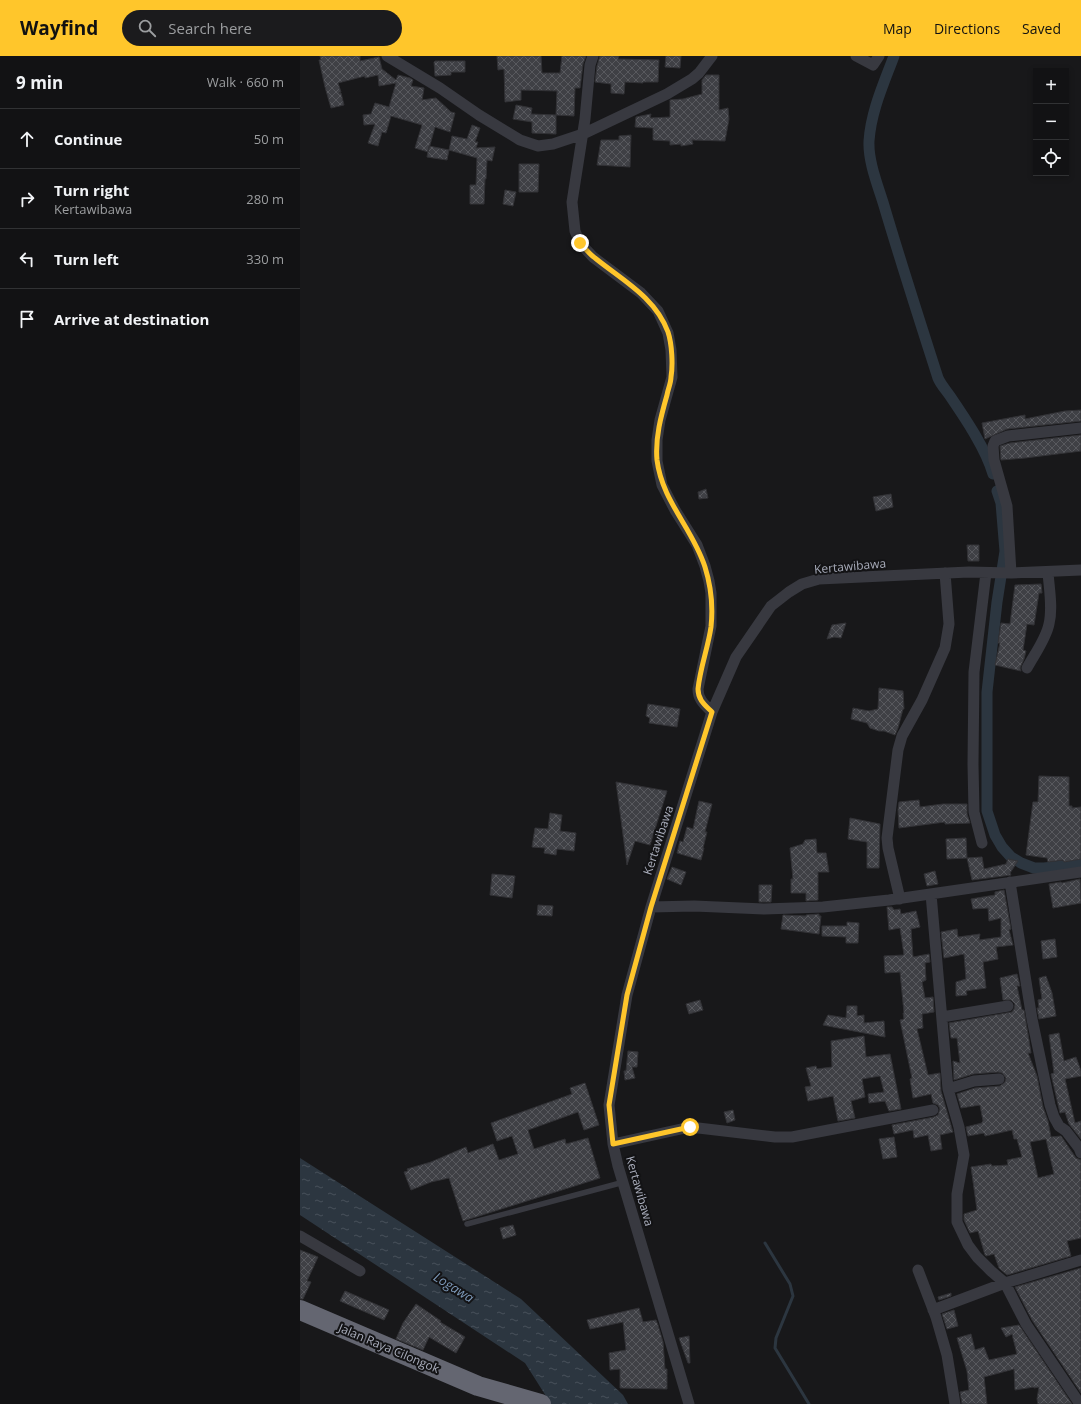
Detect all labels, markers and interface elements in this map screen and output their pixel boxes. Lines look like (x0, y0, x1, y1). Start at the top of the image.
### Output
search box (122, 10, 402, 46)
text: Wayfind (20, 15, 98, 41)
icon: search (136, 17, 158, 39)
text: Search here (168, 18, 252, 38)
text: Map (883, 19, 912, 38)
text: Directions (934, 19, 1000, 38)
text: Saved (1022, 19, 1061, 38)
map controls (1033, 68, 1069, 176)
button: + (1033, 68, 1069, 104)
text: 9 min (16, 71, 63, 94)
text: Walk · 660 m (207, 73, 284, 91)
button: − (1033, 104, 1069, 140)
icon: ahead (16, 128, 38, 150)
text: Continue (54, 129, 122, 149)
text: 50 m (254, 130, 284, 148)
button: locate (1033, 140, 1069, 176)
text: Turn right (54, 180, 129, 200)
icon: right (16, 188, 38, 210)
text: 280 m (246, 190, 284, 208)
text: Kertawibawa (54, 200, 132, 218)
route end (571, 234, 589, 252)
icon: left (16, 248, 38, 270)
text: Turn left (54, 249, 119, 269)
text: 330 m (246, 250, 284, 268)
icon: arrive (16, 308, 38, 330)
text: Arrive at destination (54, 309, 209, 329)
street label: Kertawibawa (813, 554, 887, 578)
street label: Kertawibawa (639, 803, 677, 877)
route start (681, 1118, 699, 1136)
street label: Kertawibawa (622, 1154, 658, 1228)
water label: Logawa (430, 1268, 478, 1307)
street label: Jalan Raya Cilongok (335, 1319, 443, 1377)

